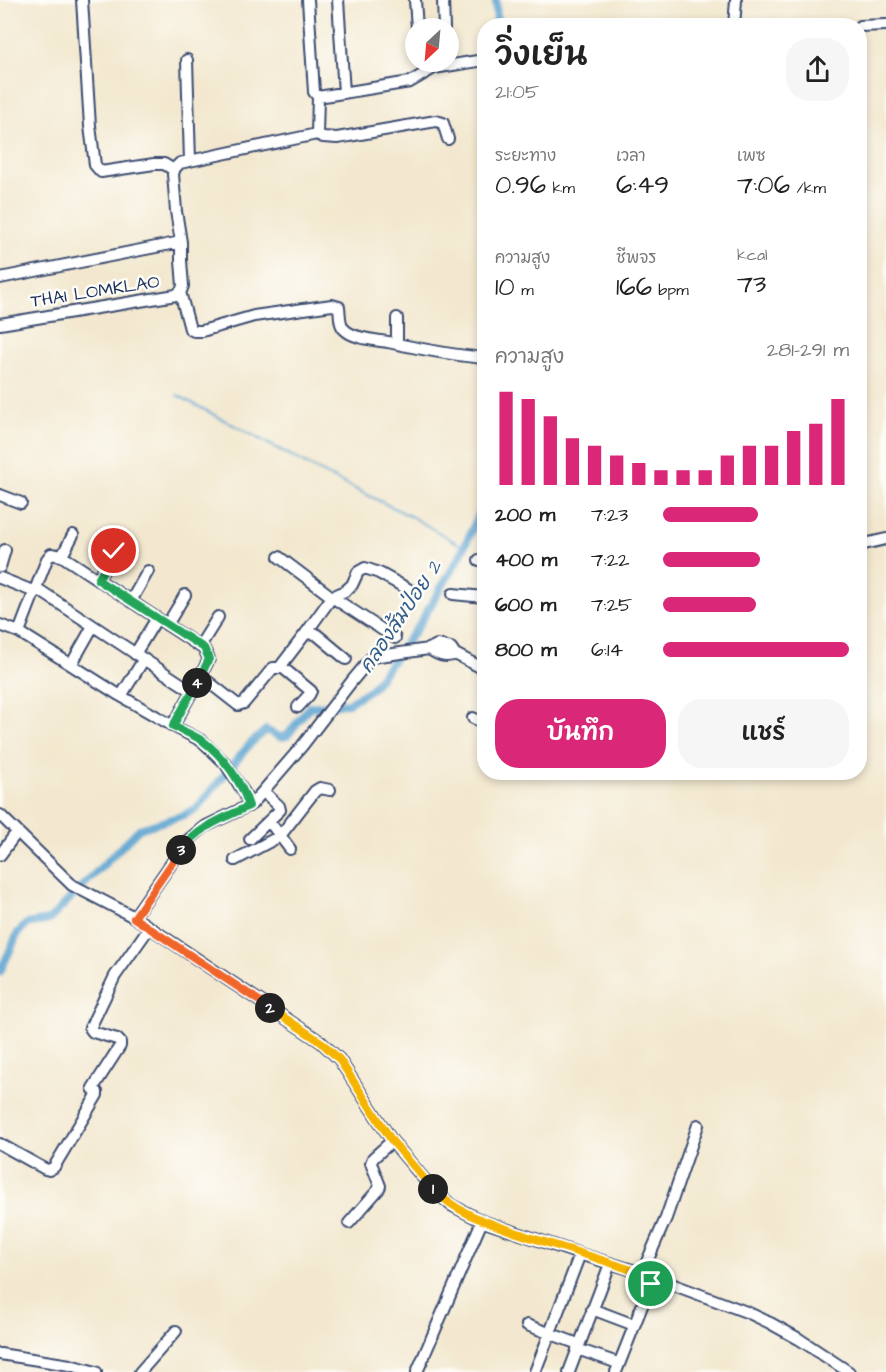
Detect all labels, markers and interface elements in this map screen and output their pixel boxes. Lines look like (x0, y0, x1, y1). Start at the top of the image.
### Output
north arrow (405, 18, 459, 72)
map controls (405, 18, 459, 72)
text: วิ่งเย็น (495, 32, 587, 78)
button: share (786, 38, 849, 101)
text: 21:05 (495, 78, 539, 106)
text: ระยะทาง (495, 145, 556, 167)
text: เวลา (616, 145, 646, 167)
text: เพซ (737, 145, 766, 167)
text: 0.96 (495, 167, 546, 203)
text: 6:49 (616, 167, 669, 203)
text: 7:06 (737, 167, 790, 203)
text: km (546, 177, 575, 199)
text: /km (790, 177, 826, 199)
text: kcal (737, 244, 768, 266)
text: ความสูง (495, 247, 550, 269)
text: ชีพจร (616, 247, 656, 269)
text: 73 (737, 266, 766, 302)
street label: THAI LOMKLAO (29, 269, 161, 314)
text: 10 (495, 269, 515, 305)
text: 166 (616, 269, 652, 305)
text: m (515, 279, 534, 301)
text: bpm (652, 279, 689, 301)
text: 281–291 m (767, 336, 849, 364)
text: ความสูง (495, 343, 564, 371)
text: 200 m (495, 501, 555, 529)
text: 7:23 (591, 501, 628, 529)
pin (88, 525, 139, 576)
icon: check (97, 534, 130, 567)
text: 400 m (495, 546, 557, 574)
text: 7:22 (591, 546, 630, 574)
water label: คลองส้มป่อย 2 (353, 554, 449, 678)
text: 600 m (495, 591, 556, 619)
text: 7:25 (591, 591, 632, 619)
text: 800 m (495, 636, 557, 664)
text: 6:14 (591, 636, 623, 664)
pin: 4 (182, 668, 212, 698)
text: 4 (192, 672, 202, 694)
button: บันทึก (495, 699, 666, 768)
button: แชร์ (678, 699, 849, 768)
pin: 3 (166, 835, 196, 865)
text: 3 (177, 839, 185, 861)
pin: 2 (255, 993, 285, 1023)
text: 2 (265, 997, 275, 1019)
pin: 1 (418, 1174, 448, 1204)
text: 1 (432, 1178, 434, 1200)
pin (625, 1258, 676, 1309)
icon: arrive (634, 1267, 667, 1300)

